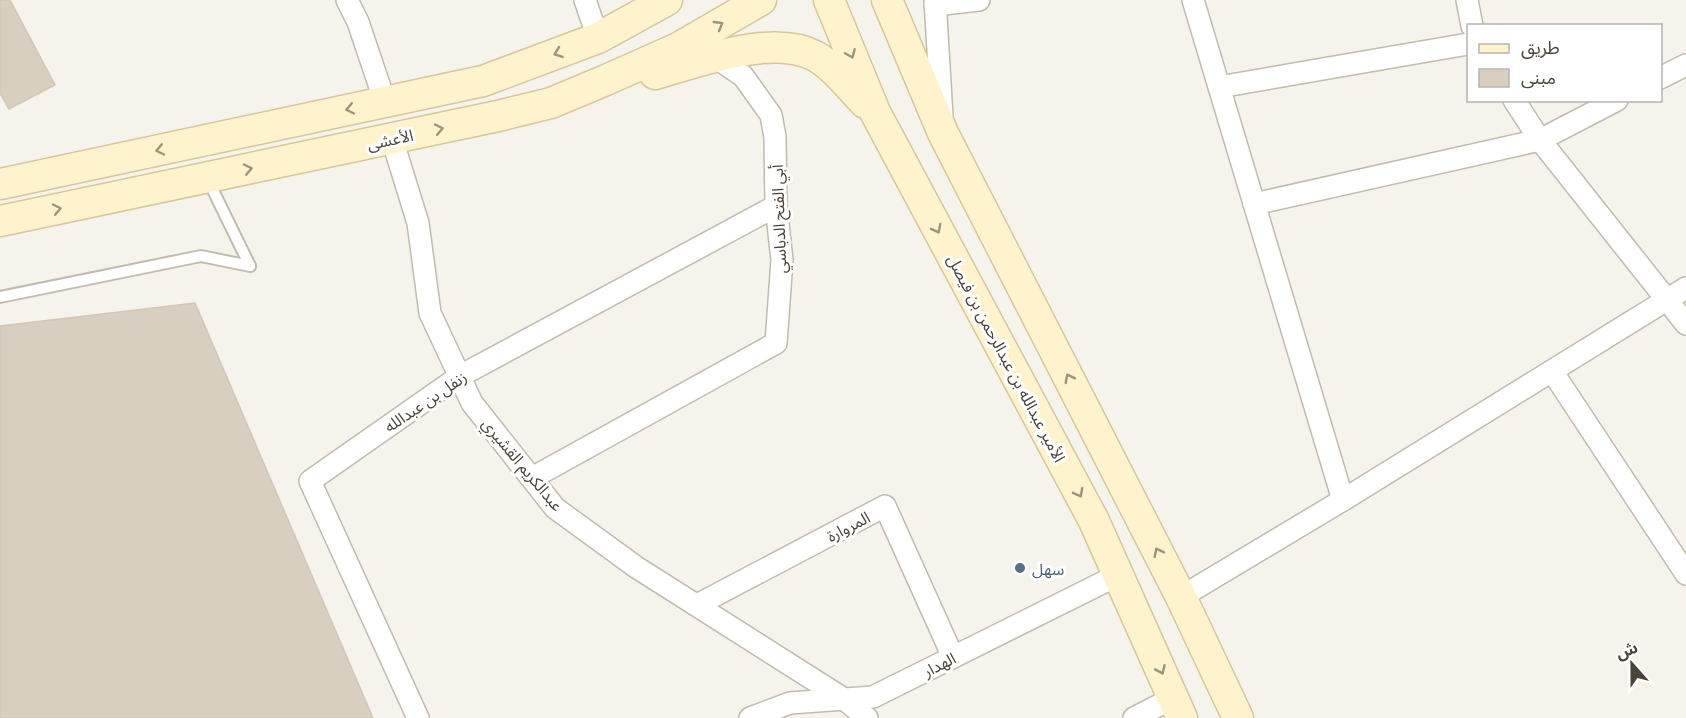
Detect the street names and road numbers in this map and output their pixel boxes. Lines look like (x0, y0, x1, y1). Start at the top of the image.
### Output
street label: الأعشى (365, 125, 415, 154)
street label: أبي الفتح الدباسي (767, 164, 793, 274)
street label: الأمير عبدالله بن عبدالرحمن بن فيصل (943, 251, 1070, 465)
street label: زنفل بن عبدالله (380, 367, 470, 436)
street label: عبدالكريم القشيري (476, 414, 567, 517)
street label: المروارة (823, 507, 873, 546)
street label: الهدار (919, 648, 959, 682)

